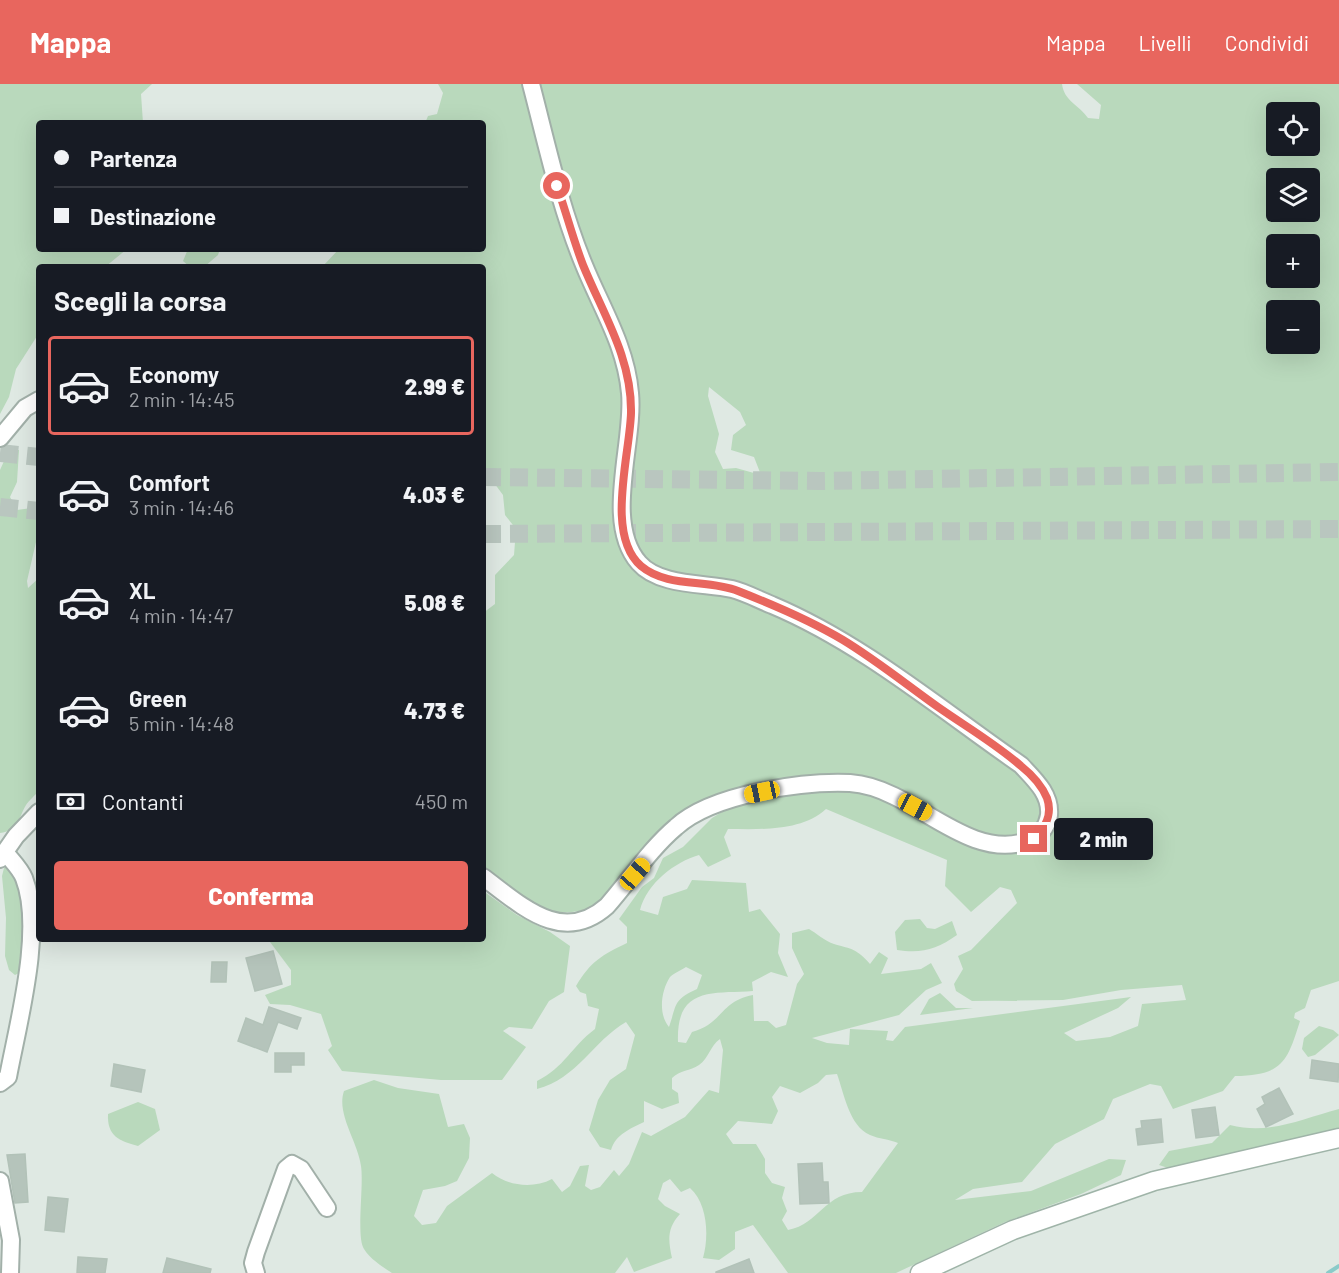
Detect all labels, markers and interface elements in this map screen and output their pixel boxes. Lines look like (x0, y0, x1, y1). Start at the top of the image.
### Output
text: Mappa (30, 25, 111, 59)
text: Mappa (1046, 30, 1106, 55)
text: Livelli (1139, 30, 1192, 55)
text: Condividi (1225, 30, 1309, 55)
map controls (1266, 102, 1320, 354)
button: locate (1266, 102, 1320, 156)
text: Partenza (90, 145, 177, 171)
button: layers (1266, 168, 1320, 222)
route start (543, 172, 570, 199)
text: Destinazione (90, 203, 216, 229)
button: + (1266, 234, 1320, 288)
text: Scegli la corsa (54, 284, 227, 316)
button: − (1266, 300, 1320, 354)
icon: car (57, 359, 111, 413)
text: Economy (129, 361, 219, 387)
text: 2.99 € (405, 373, 465, 399)
text: 2 min · 14:45 (129, 387, 234, 411)
icon: car (57, 467, 111, 521)
text: Comfort (129, 469, 210, 495)
text: 4.03 € (403, 481, 465, 507)
text: 3 min · 14:46 (129, 495, 234, 519)
icon: car (57, 575, 111, 629)
text: XL (129, 577, 155, 603)
text: 5.08 € (405, 589, 465, 615)
text: 4 min · 14:47 (129, 603, 233, 627)
icon: car (57, 683, 111, 737)
text: Green (129, 685, 187, 711)
text: 4.73 € (404, 697, 465, 723)
text: 5 min · 14:48 (129, 711, 234, 735)
car (743, 779, 781, 805)
icon: cash (54, 785, 87, 818)
text: Contanti (102, 788, 184, 814)
text: 450 m (415, 789, 468, 813)
car (895, 791, 935, 823)
callout: 2 min (1055, 818, 1154, 860)
route end (1020, 825, 1047, 852)
text: 2 min (1079, 827, 1128, 851)
car (616, 855, 654, 893)
button: Conferma (54, 861, 468, 930)

